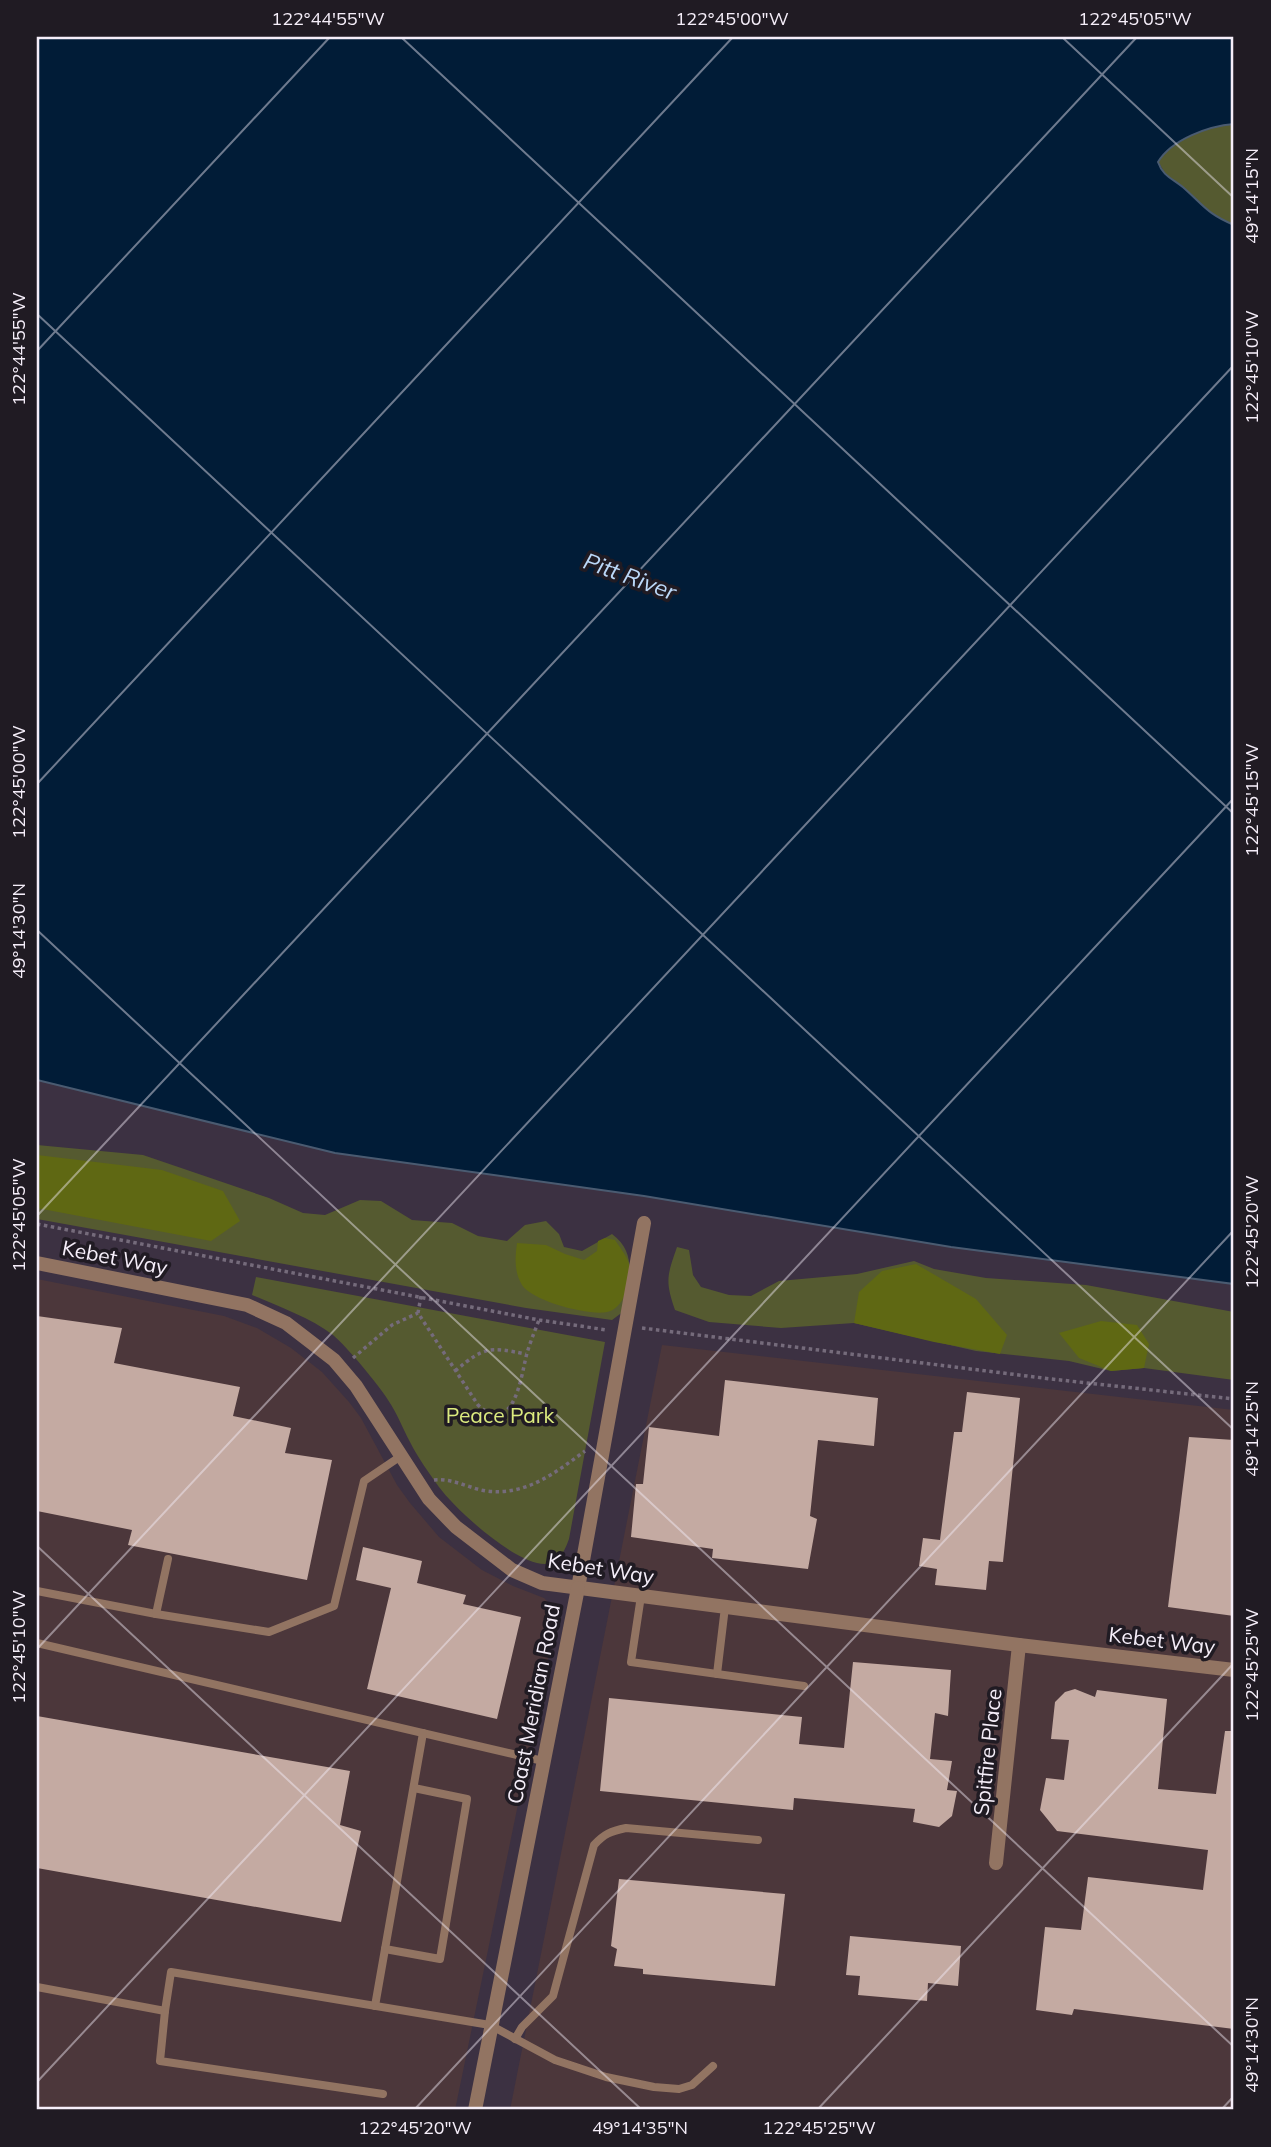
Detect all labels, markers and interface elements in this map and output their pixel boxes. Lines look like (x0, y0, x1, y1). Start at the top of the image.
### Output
text: 122°44'55"W (271, 7, 385, 30)
text: 122°45'00"W (675, 7, 789, 30)
text: 122°45'05"W (1078, 7, 1192, 30)
text: 49°14'15"N (1240, 148, 1263, 244)
text: 122°44'55"W (7, 292, 30, 406)
text: 122°45'10"W (1240, 310, 1263, 424)
water label: Pitt River (580, 546, 682, 607)
text: 122°45'00"W (7, 725, 30, 839)
text: 122°45'15"W (1240, 743, 1263, 857)
text: 49°14'30"N (7, 883, 30, 979)
text: 122°45'05"W (7, 1158, 30, 1272)
text: 122°45'20"W (1240, 1175, 1263, 1289)
street label: Kebet Way (60, 1234, 170, 1280)
text: 49°14'25"N (1240, 1381, 1263, 1477)
park label: Peace Park (446, 1402, 554, 1428)
street label: Kebet Way (546, 1547, 656, 1589)
text: 122°45'10"W (7, 1590, 30, 1704)
street label: Coast Meridian Road (501, 1602, 565, 1806)
text: 122°45'25"W (1240, 1608, 1263, 1722)
street label: Kebet Way (1107, 1621, 1217, 1659)
street label: Spitfire Place (967, 1687, 1007, 1817)
text: 49°14'30"N (1240, 1997, 1263, 2093)
text: 122°45'20"W (358, 2116, 472, 2139)
text: 49°14'35"N (592, 2116, 688, 2139)
text: 122°45'25"W (762, 2116, 876, 2139)

